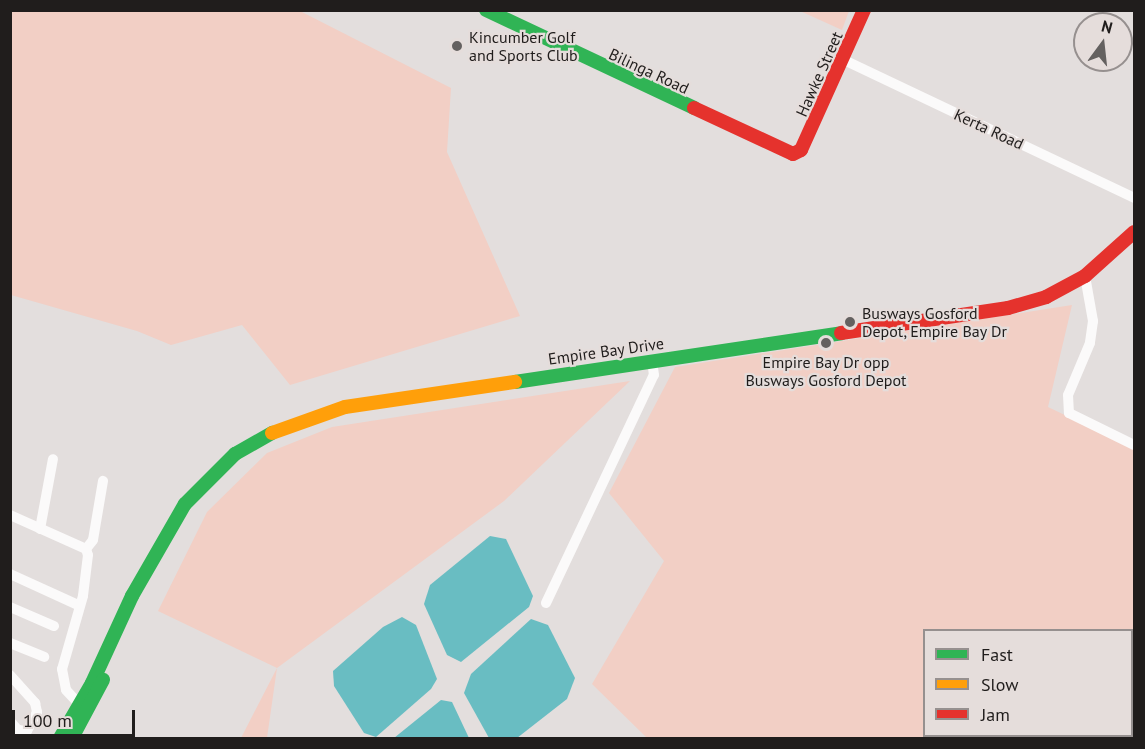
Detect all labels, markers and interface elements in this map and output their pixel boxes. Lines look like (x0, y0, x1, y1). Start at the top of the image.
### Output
north arrow (1073, 12, 1133, 72)
text: N (1099, 16, 1115, 38)
place label: Kincumber Golf and Sports Club (469, 27, 578, 65)
street label: Hawke Street (792, 28, 846, 120)
marker: Kincumber Golf and Sports Club (450, 39, 464, 53)
street label: Bilinga Road (606, 44, 692, 98)
street label: Kerta Road (951, 105, 1027, 153)
place label: Busways Gosford Depot, Empire Bay Dr (862, 303, 1009, 341)
marker: Busways Gosford Depot, Empire Bay Dr (843, 315, 857, 329)
street label: Empire Bay Drive (547, 333, 665, 369)
marker: Empire Bay Dr opp Busways Gosford Depot (819, 336, 833, 350)
place label: Empire Bay Dr opp Busways Gosford Depot (745, 352, 907, 390)
legend (923, 629, 1133, 737)
text: Fast (981, 643, 1013, 666)
text: Slow (981, 673, 1019, 696)
scale bar (15, 698, 138, 736)
text: Jam (981, 703, 1010, 726)
text: 100 m (23, 709, 72, 732)

